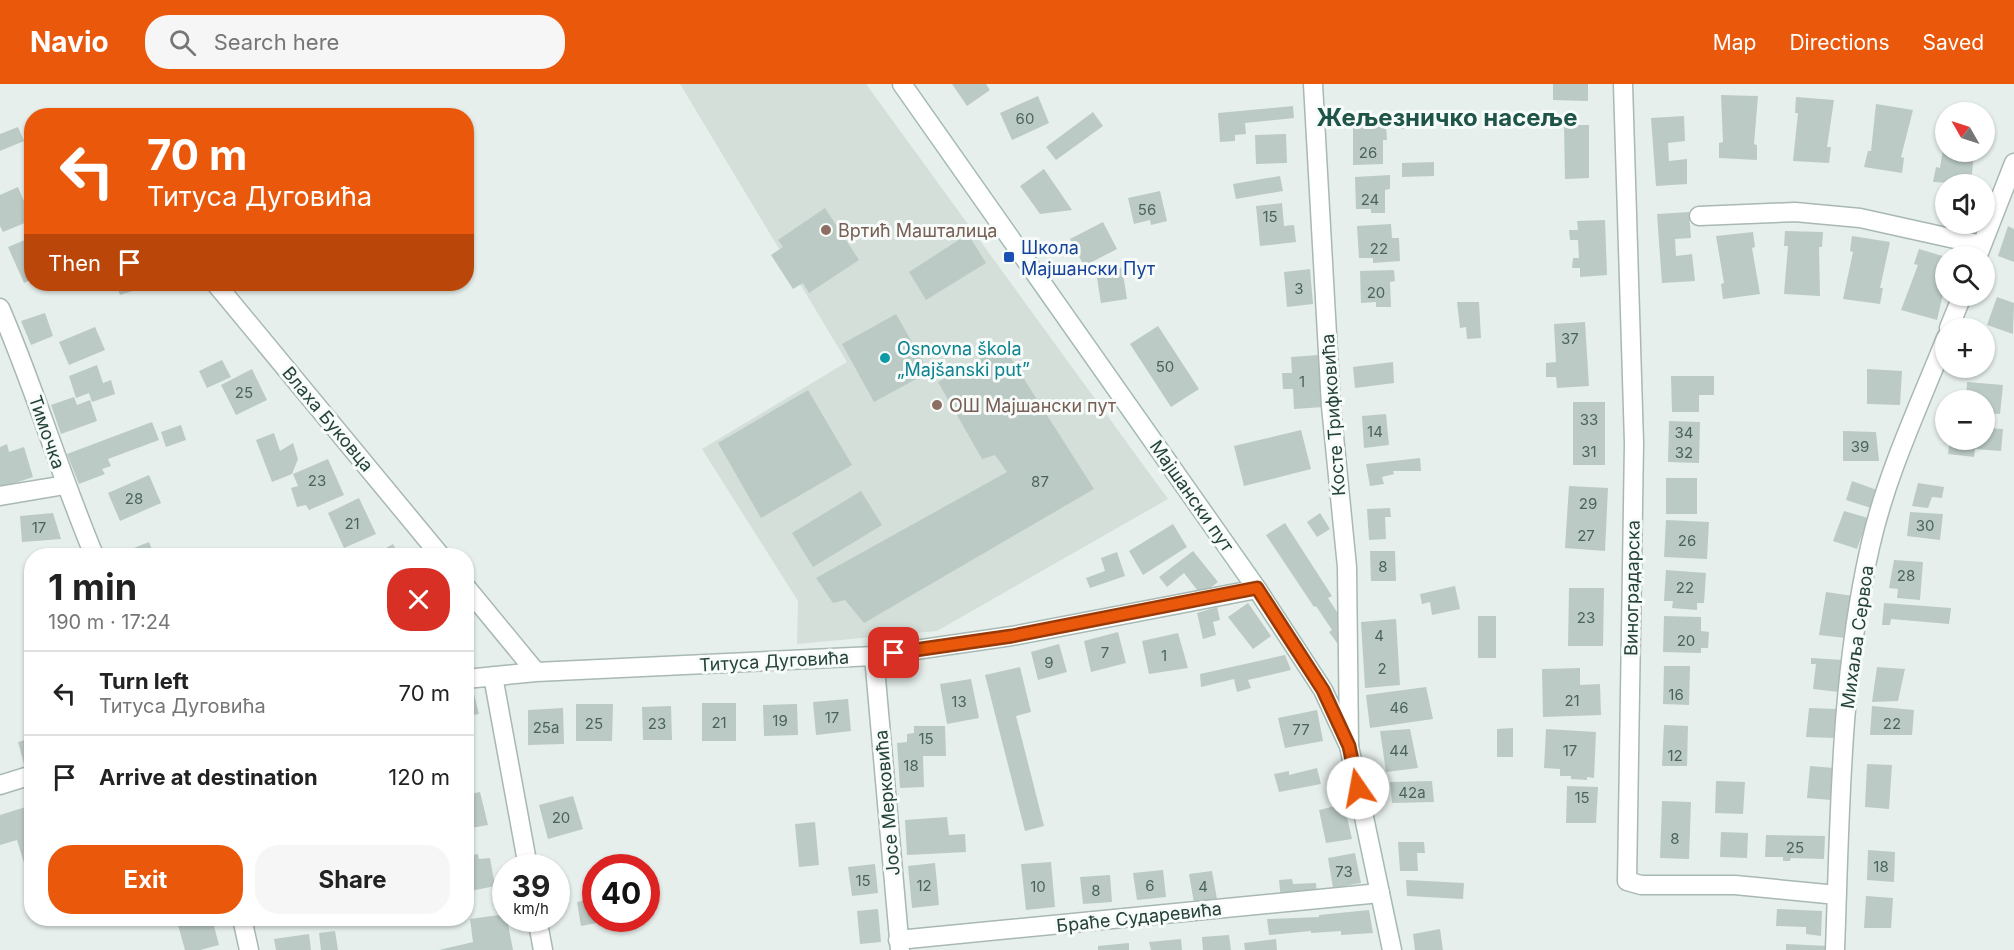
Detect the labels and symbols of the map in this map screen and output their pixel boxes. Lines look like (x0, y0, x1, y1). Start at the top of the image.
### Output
north arrow (1935, 102, 1995, 162)
district label: Жељезничко насеље (1316, 103, 1578, 132)
house number: 60 (1016, 109, 1034, 128)
house number: 26 (1359, 143, 1377, 162)
house number: 24 (1361, 190, 1379, 209)
house number: 56 (1138, 200, 1156, 219)
house number: 15 (1262, 207, 1278, 226)
place label: Вртић Машталица (838, 220, 997, 241)
marker: Вртић Машталица (819, 223, 833, 237)
place label: Школа Мајшански Пут (1021, 237, 1156, 279)
house number: 22 (1370, 239, 1388, 258)
marker: Школа Мајшански Пут (1002, 250, 1016, 264)
house number: 3 (1294, 279, 1304, 298)
house number: 20 (1367, 283, 1385, 302)
house number: 37 (1561, 329, 1579, 348)
street label: Косте Трифковића (1317, 333, 1349, 497)
place label: Osnovna škola „Majšanski put” (897, 338, 1030, 380)
marker: Osnovna škola „Majšanski put” (878, 351, 892, 365)
house number: 50 (1156, 357, 1174, 376)
street label: Влаха Буковца (278, 362, 378, 476)
house number: 1 (1299, 372, 1305, 391)
house number: 25 (235, 383, 253, 402)
street label: Тимочка (25, 392, 69, 472)
place label: ОШ Мајшански пут (949, 395, 1117, 416)
marker: ОШ Мајшански пут (930, 398, 944, 412)
house number: 33 (1580, 410, 1598, 429)
house number: 14 (1367, 422, 1383, 441)
house number: 34 (1675, 423, 1693, 442)
street label: Мајшански пут (1146, 436, 1239, 556)
house number: 39 (1851, 437, 1869, 456)
house number: 31 (1581, 442, 1597, 461)
house number: 32 (1675, 443, 1693, 462)
house number: 23 (308, 471, 326, 490)
house number: 87 (1031, 472, 1049, 491)
house number: 28 (125, 489, 143, 508)
house number: 29 (1579, 494, 1597, 513)
house number: 21 (344, 514, 360, 533)
house number: 30 (1916, 516, 1934, 535)
house number: 17 (32, 518, 46, 537)
street label: Виноградарска (1620, 520, 1644, 656)
house number: 27 (1577, 526, 1595, 545)
house number: 26 (1678, 531, 1696, 550)
house number: 8 (1378, 557, 1388, 576)
street label: Михаља Сервоа (1837, 564, 1877, 710)
house number: 28 (1897, 566, 1915, 585)
house number: 22 (1676, 578, 1694, 597)
house number: 23 (1577, 608, 1595, 627)
house number: 4 (1374, 626, 1384, 645)
pin (868, 627, 919, 678)
house number: 20 (1677, 631, 1695, 650)
house number: 7 (1101, 643, 1109, 662)
house number: 1 (1161, 646, 1167, 665)
street label: Титуса Дуговића (699, 647, 849, 675)
house number: 9 (1044, 653, 1054, 672)
house number: 2 (1377, 659, 1387, 678)
house number: 16 (1668, 685, 1684, 704)
house number: 21 (1564, 691, 1580, 710)
house number: 13 (951, 692, 967, 711)
house number: 46 (1390, 698, 1409, 717)
house number: 17 (825, 708, 839, 727)
house number: 19 (772, 711, 788, 730)
house number: 21 (711, 713, 727, 732)
house number: 25 (585, 714, 603, 733)
house number: 23 (648, 714, 666, 733)
house number: 22 (1883, 714, 1901, 733)
house number: 25a (533, 718, 559, 737)
house number: 77 (1292, 720, 1310, 739)
street label: Јосе Мерковића (870, 729, 904, 877)
house number: 15 (918, 729, 934, 748)
house number: 44 (1389, 741, 1409, 760)
house number: 17 (1563, 741, 1577, 760)
house number: 12 (1667, 746, 1683, 765)
house number: 18 (903, 756, 919, 775)
position arrow (1326, 756, 1390, 820)
house number: 42a (1398, 783, 1426, 802)
house number: 15 (1574, 788, 1590, 807)
house number: 20 (552, 808, 570, 827)
house number: 8 (1670, 829, 1680, 848)
house number: 25 (1786, 838, 1804, 857)
speed limit sign: 40 (582, 854, 660, 932)
house number: 18 (1873, 857, 1889, 876)
house number: 73 (1335, 862, 1353, 881)
house number: 15 (855, 871, 871, 890)
house number: 12 (916, 876, 932, 895)
house number: 6 (1145, 876, 1155, 895)
house number: 10 (1030, 877, 1046, 896)
house number: 4 (1198, 877, 1208, 896)
house number: 8 (1091, 881, 1101, 900)
street label: Браће Сударевића (1055, 898, 1223, 936)

